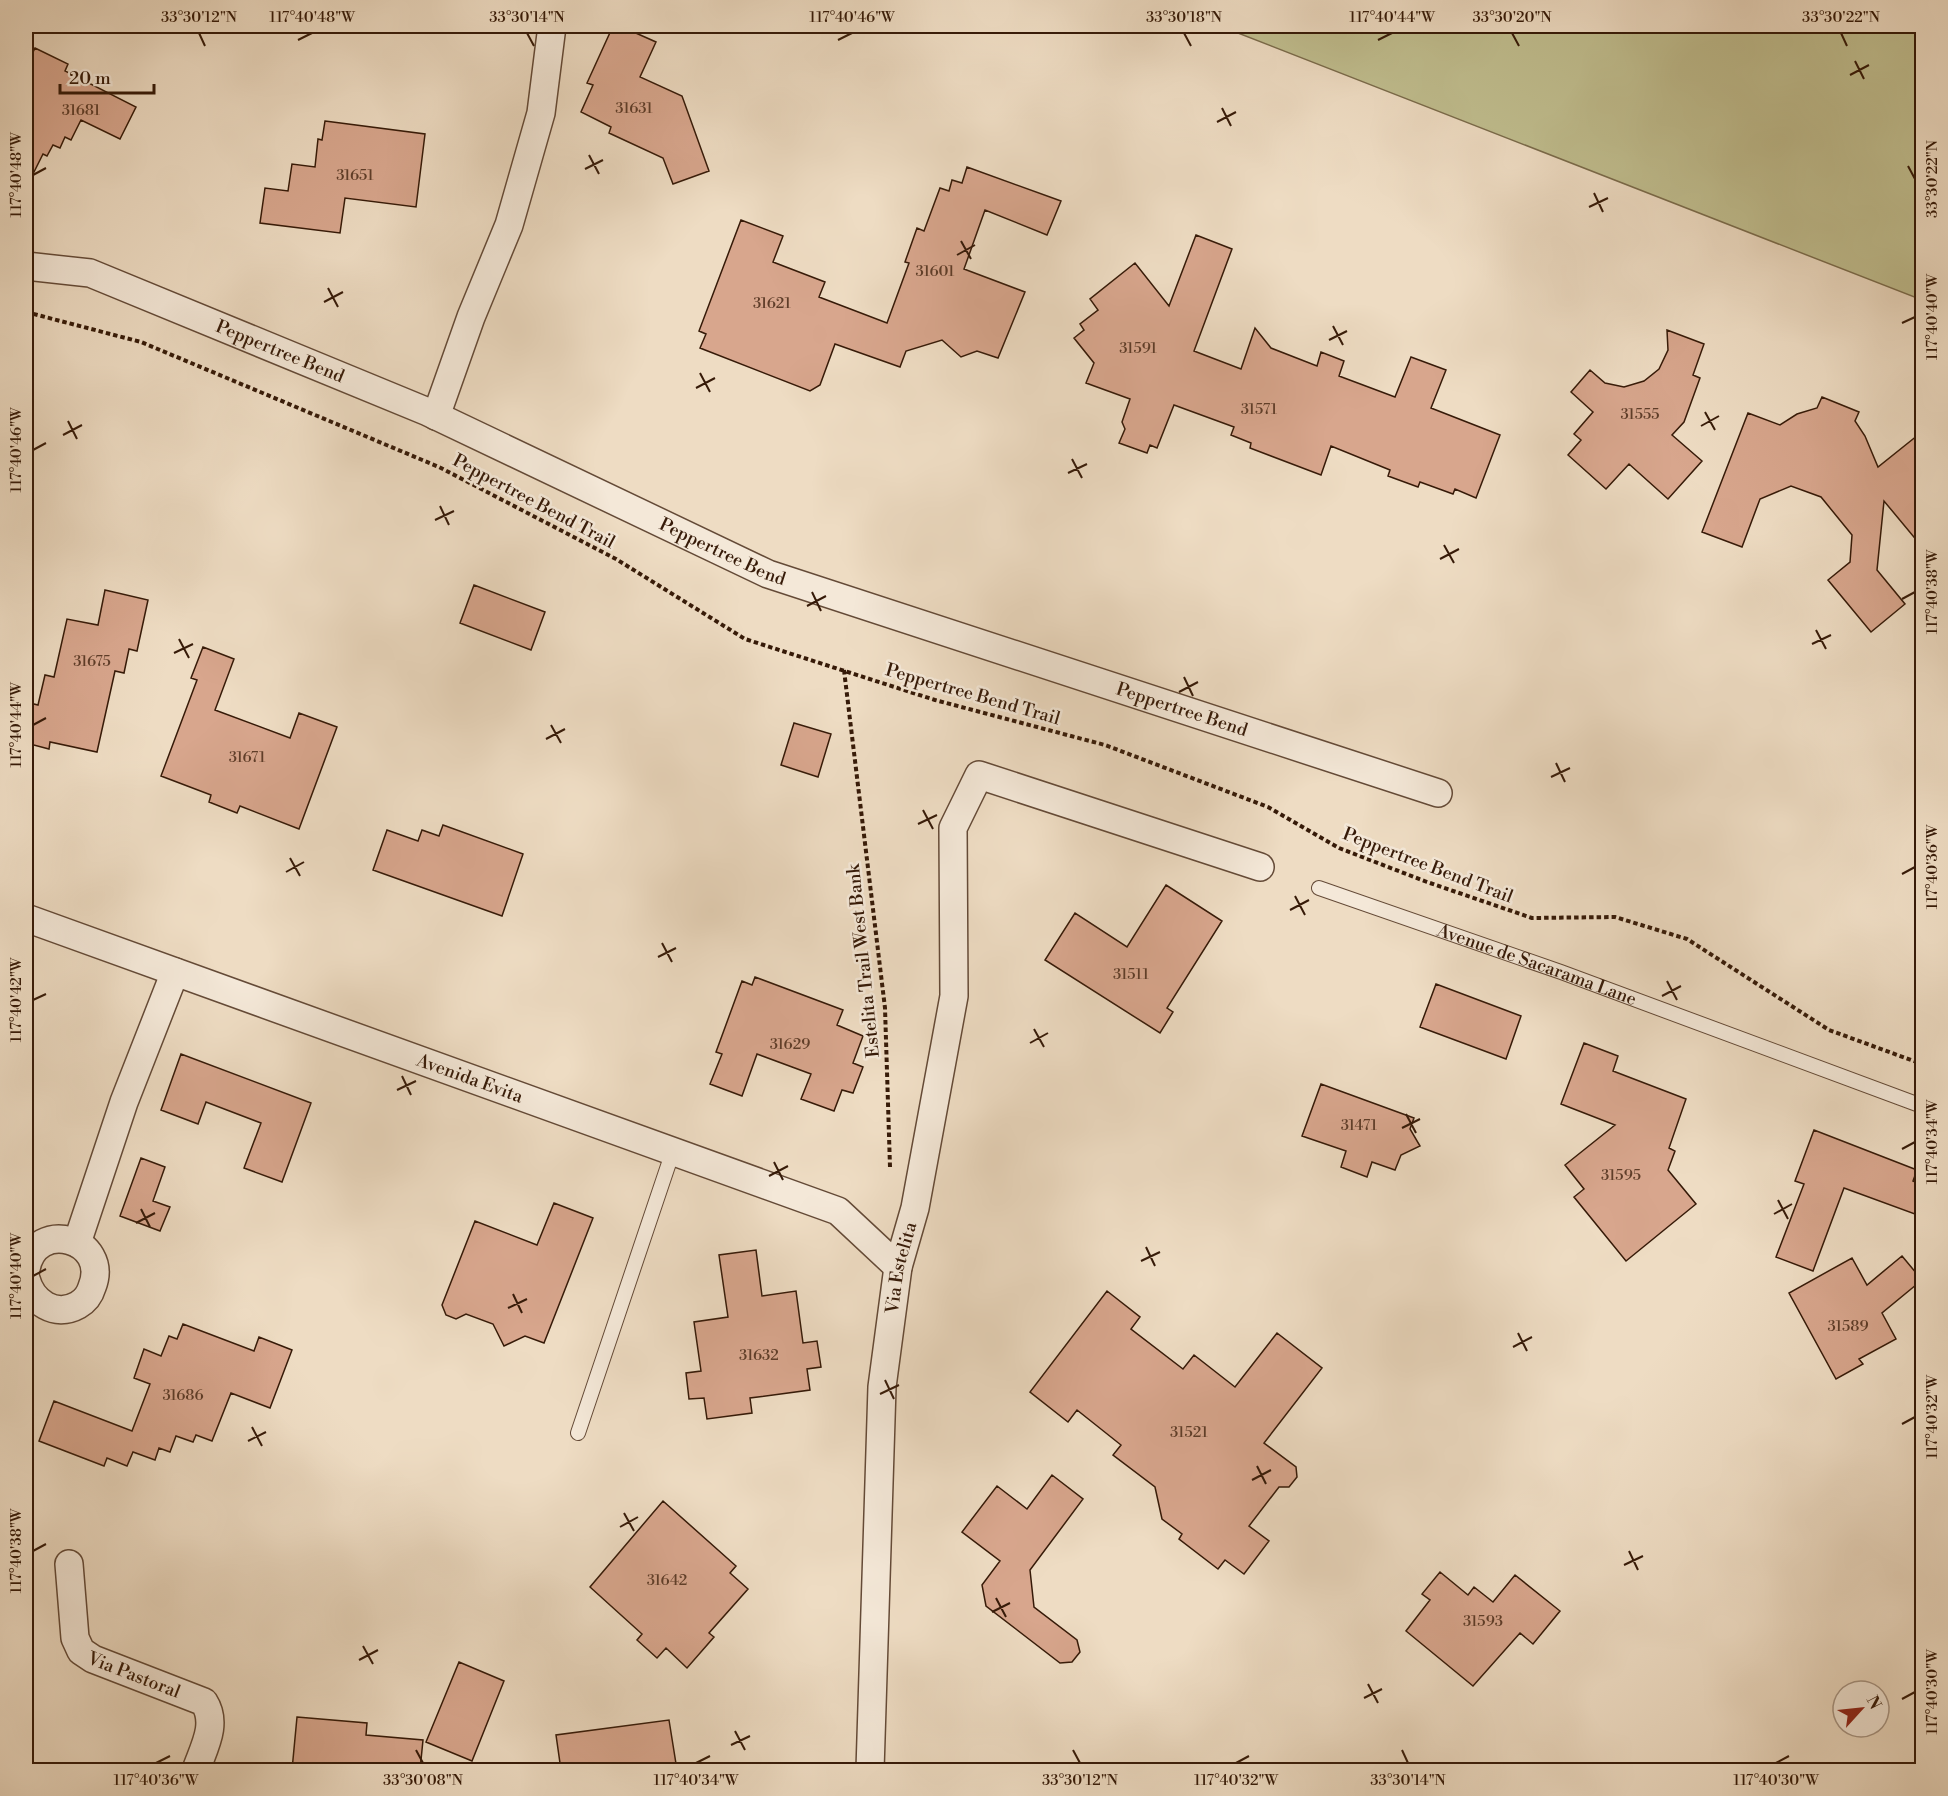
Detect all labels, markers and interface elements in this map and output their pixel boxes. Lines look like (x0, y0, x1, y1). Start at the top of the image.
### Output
text: 33°30'12"N (161, 8, 237, 27)
text: 117°40'48"W (269, 8, 355, 27)
text: 33°30'14"N (489, 8, 565, 27)
text: 117°40'46"W (809, 8, 895, 27)
text: 33°30'18"N (1146, 8, 1222, 27)
text: 117°40'44"W (1349, 8, 1435, 27)
text: 33°30'20"N (1472, 8, 1552, 27)
text: 33°30'22"N (1802, 8, 1880, 27)
scale bar (60, 57, 154, 95)
text: 20 m (69, 67, 111, 90)
house number: 31631 (615, 99, 653, 118)
house number: 31681 (62, 101, 101, 120)
text: 117°40'48"W (7, 132, 26, 218)
text: 33°30'22"N (1923, 140, 1942, 218)
house number: 31651 (336, 166, 374, 185)
house number: 31601 (916, 262, 955, 281)
text: 117°40'40"W (1923, 273, 1942, 360)
house number: 31621 (753, 294, 792, 313)
street label: Peppertree Bend (212, 315, 348, 389)
house number: 31591 (1119, 339, 1157, 358)
house number: 31571 (1241, 400, 1278, 419)
house number: 31555 (1620, 405, 1660, 424)
text: 117°40'46"W (7, 407, 26, 493)
street label: Peppertree Bend Trail (449, 449, 620, 554)
street label: Peppertree Bend (655, 513, 789, 591)
text: 117°40'38"W (1923, 549, 1942, 634)
house number: 31675 (73, 652, 111, 671)
street label: Peppertree Bend Trail (883, 659, 1064, 731)
street label: Peppertree Bend (1113, 678, 1251, 742)
text: 117°40'44"W (7, 682, 26, 768)
house number: 31671 (229, 748, 266, 767)
street label: Peppertree Bend Trail (1339, 822, 1517, 909)
text: 117°40'36"W (1923, 824, 1942, 909)
street label: Estelita Trail West Bank (842, 862, 885, 1059)
street label: Avenue de Sacarama Lane (1433, 919, 1640, 1011)
text: 117°40'42"W (7, 957, 26, 1042)
house number: 31511 (1113, 965, 1150, 984)
house number: 31629 (770, 1035, 810, 1054)
street label: Avenida Evita (413, 1049, 527, 1109)
text: 117°40'34"W (1923, 1099, 1942, 1184)
house number: 31471 (1341, 1116, 1378, 1135)
house number: 31595 (1601, 1166, 1641, 1185)
street label: Via Estelita (881, 1219, 923, 1316)
text: 117°40'40"W (7, 1232, 26, 1319)
house number: 31589 (1828, 1317, 1868, 1336)
house number: 31632 (739, 1346, 779, 1365)
text: 117°40'32"W (1923, 1374, 1942, 1459)
house number: 31686 (162, 1386, 204, 1405)
house number: 31521 (1170, 1423, 1208, 1442)
text: 117°40'38"W (7, 1508, 26, 1593)
house number: 31642 (647, 1571, 687, 1590)
house number: 31593 (1463, 1612, 1503, 1631)
street label: Via Pastoral (83, 1647, 184, 1704)
text: 117°40'30"W (1923, 1649, 1942, 1735)
north arrow (1831, 1679, 1891, 1739)
text: N (1862, 1692, 1885, 1713)
text: 117°40'36"W (114, 1771, 199, 1790)
text: 33°30'08"N (383, 1771, 463, 1790)
text: 117°40'34"W (654, 1771, 739, 1790)
text: 33°30'12"N (1042, 1771, 1118, 1790)
text: 117°40'32"W (1194, 1771, 1279, 1790)
text: 33°30'14"N (1370, 1771, 1446, 1790)
text: 117°40'30"W (1733, 1771, 1819, 1790)

